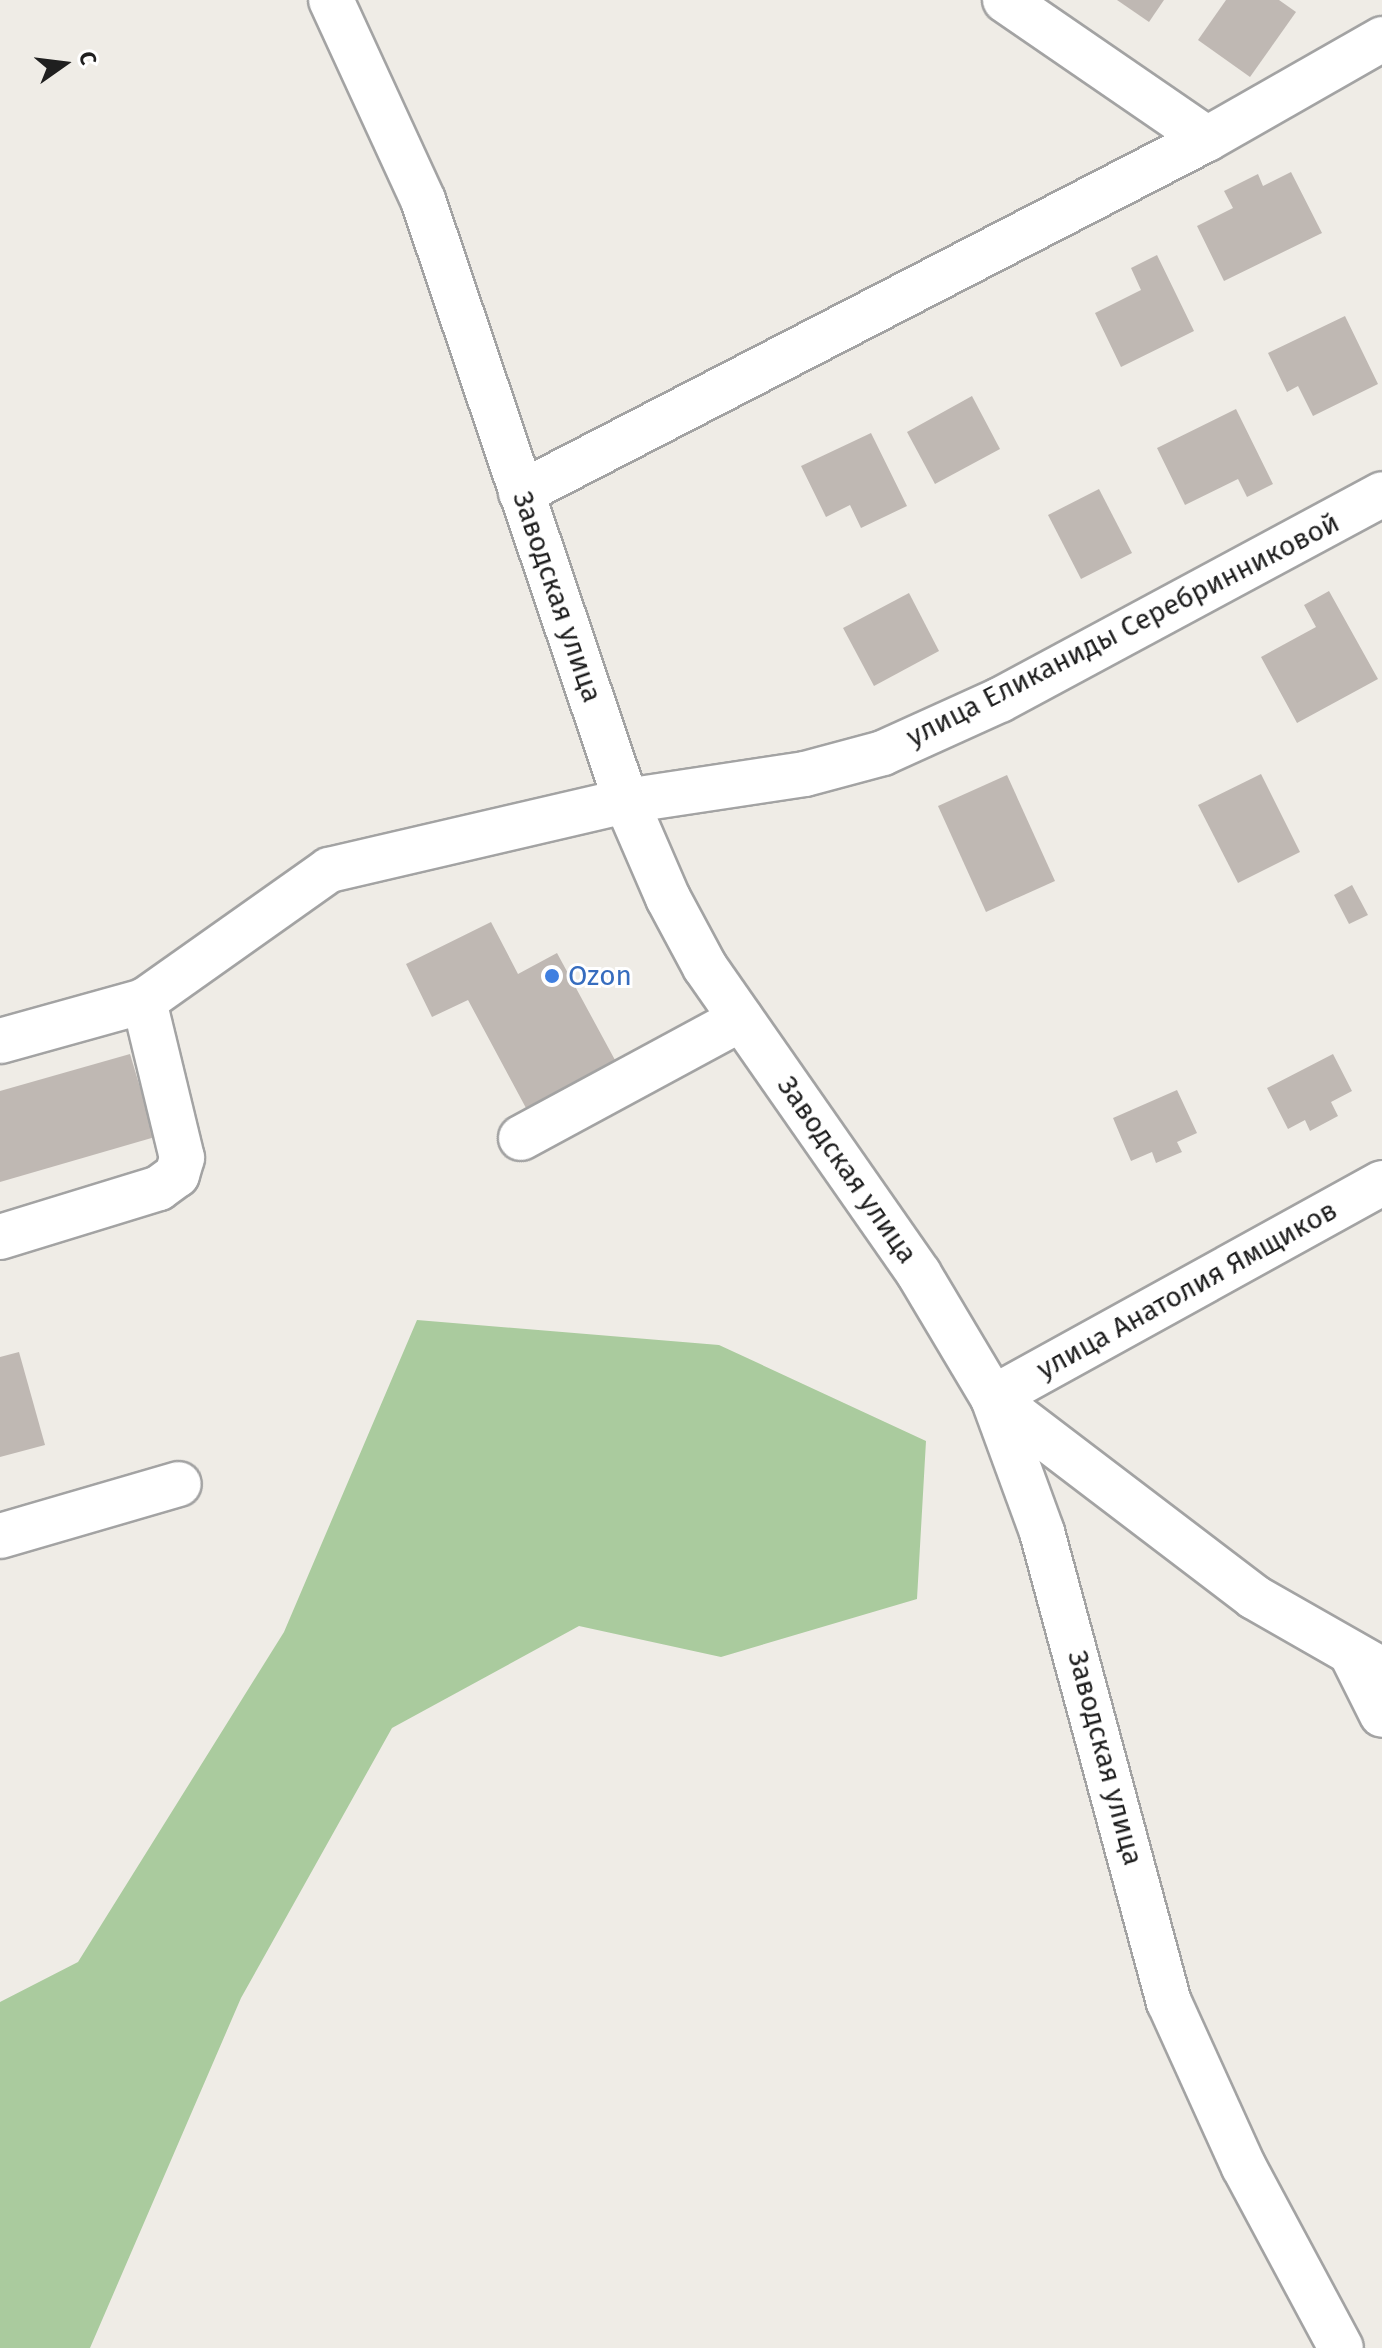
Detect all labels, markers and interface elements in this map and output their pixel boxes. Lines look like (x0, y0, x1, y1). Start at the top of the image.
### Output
north arrow (24, 24, 104, 104)
text: С (73, 49, 102, 67)
street label: Заводская улица (505, 487, 609, 707)
street label: улица Еликаниды Серебринниковой (901, 506, 1345, 754)
place label: Ozon (568, 959, 632, 993)
marker: Ozon (543, 967, 561, 985)
street label: Заводская улица (770, 1070, 924, 1270)
street label: улица Анатолия Ямщиков (1031, 1193, 1343, 1387)
street label: Заводская улица (1060, 1647, 1150, 1869)

